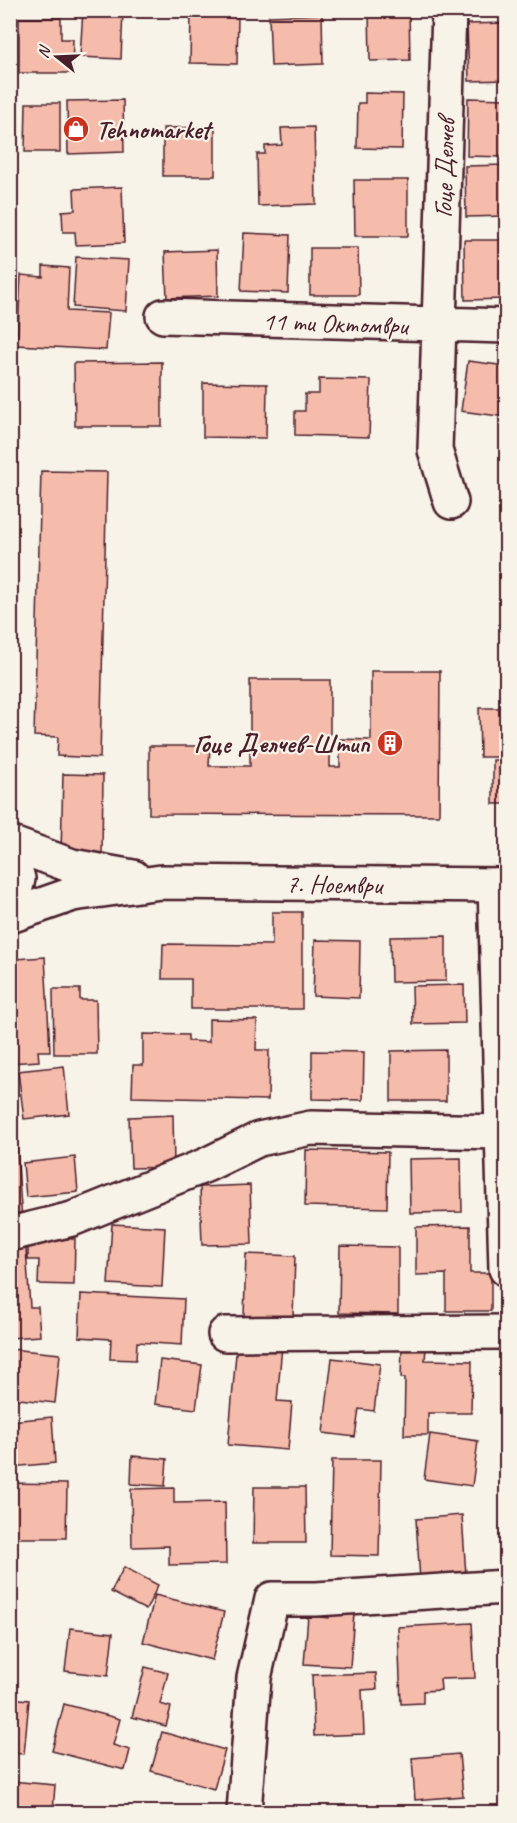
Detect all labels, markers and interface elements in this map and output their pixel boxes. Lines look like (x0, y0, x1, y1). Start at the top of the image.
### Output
north arrow (27, 27, 87, 87)
text: N (33, 42, 56, 60)
street label: Гоце Делчев (426, 112, 463, 218)
place label: Tehnomarket (96, 113, 214, 146)
shop icon: Tehnomarket (61, 114, 91, 144)
street label: 11 ти Октомври (262, 304, 411, 343)
place label: Гоце Делчев-Штип (194, 727, 370, 760)
building icon: Гоце Делчев-Штип (375, 728, 405, 758)
street label: 7. Ноември (286, 867, 385, 902)

